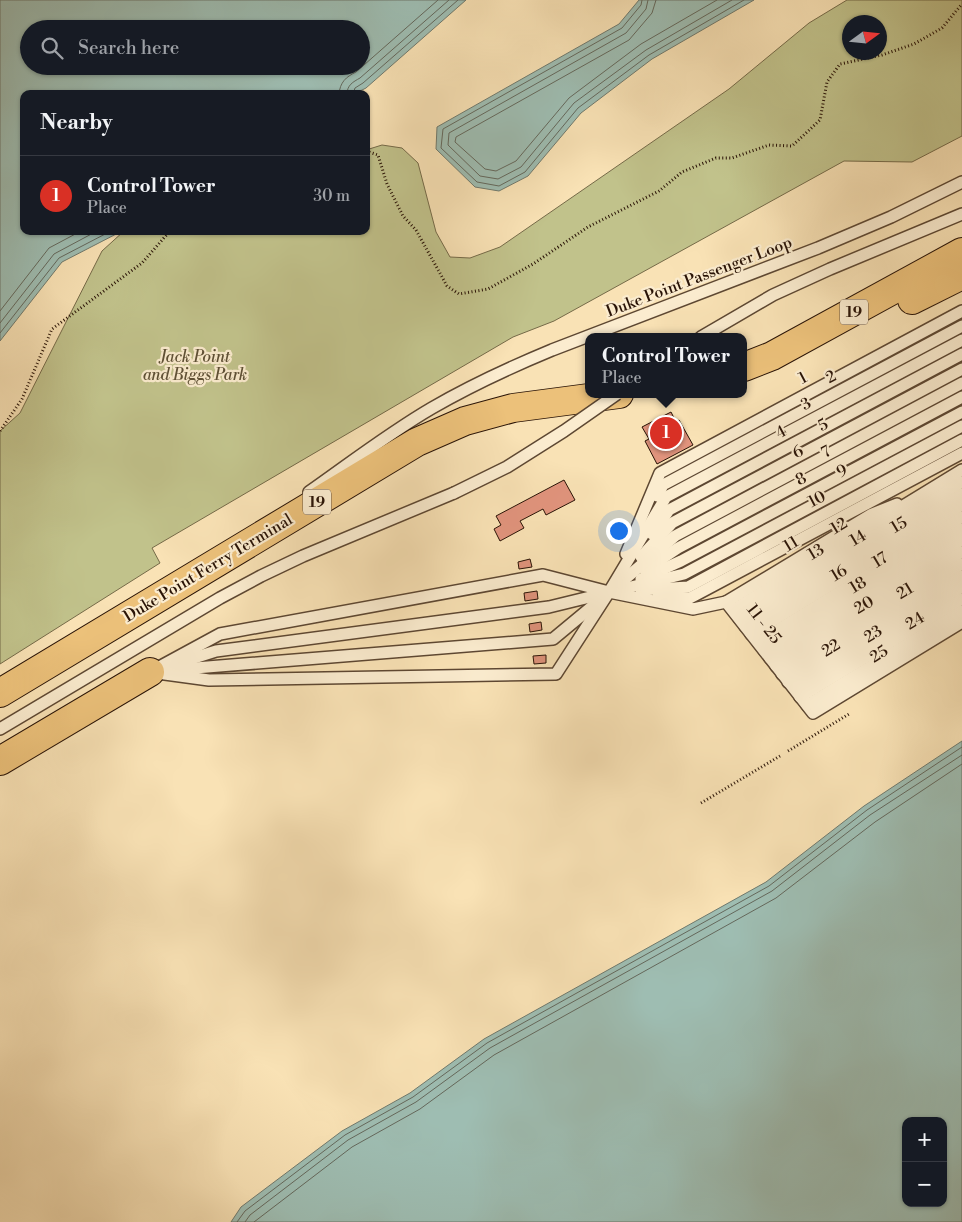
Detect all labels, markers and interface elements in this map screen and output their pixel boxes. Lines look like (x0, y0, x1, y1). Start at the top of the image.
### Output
north arrow (842, 15, 887, 60)
search box (20, 20, 370, 75)
icon: search (38, 34, 66, 62)
text: Search here (78, 36, 179, 60)
text: Nearby (40, 110, 113, 136)
text: Control Tower (87, 174, 216, 198)
text: 1 (52, 186, 60, 206)
text: 30 m (313, 186, 350, 206)
text: Place (87, 198, 127, 218)
street label: Duke Point Passenger Loop (603, 232, 795, 322)
road number: 19 (840, 300, 868, 324)
popup (585, 333, 747, 398)
text: Control Tower (602, 344, 730, 368)
park label: Jack Point and Biggs Park (143, 347, 247, 385)
street label: 2 (822, 366, 840, 388)
text: Place (602, 368, 642, 388)
street label: 1 (795, 368, 811, 388)
street label: 3 (797, 393, 815, 415)
pin: 1 (650, 414, 682, 452)
street label: 5 (814, 414, 832, 436)
street label: 4 (772, 421, 790, 443)
street label: 6 (789, 441, 807, 463)
street label: 7 (818, 441, 834, 463)
street label: 9 (833, 460, 851, 482)
street label: 8 (792, 468, 810, 490)
street label: 10 (805, 486, 829, 512)
road number: 19 (303, 490, 331, 514)
street label: Duke Point Ferry Terminal (120, 509, 296, 626)
street label: 15 (887, 512, 911, 538)
street label: 12 (827, 513, 851, 539)
your location (606, 518, 632, 544)
street label: 14 (846, 525, 870, 551)
street label: 11 (780, 532, 802, 556)
street label: 13 (804, 539, 828, 565)
street label: 17 (869, 548, 891, 572)
street label: 16 (827, 560, 851, 586)
street label: 18 (846, 572, 870, 598)
street label: 21 (893, 578, 917, 604)
street label: 20 (850, 591, 878, 619)
street label: 11 - 25 (742, 600, 786, 648)
street label: 24 (902, 607, 929, 634)
street label: 23 (860, 621, 886, 647)
street label: 22 (818, 635, 844, 661)
street label: 25 (866, 641, 892, 667)
map controls (902, 1117, 947, 1207)
button: + (902, 1117, 947, 1162)
button: − (902, 1162, 947, 1207)

